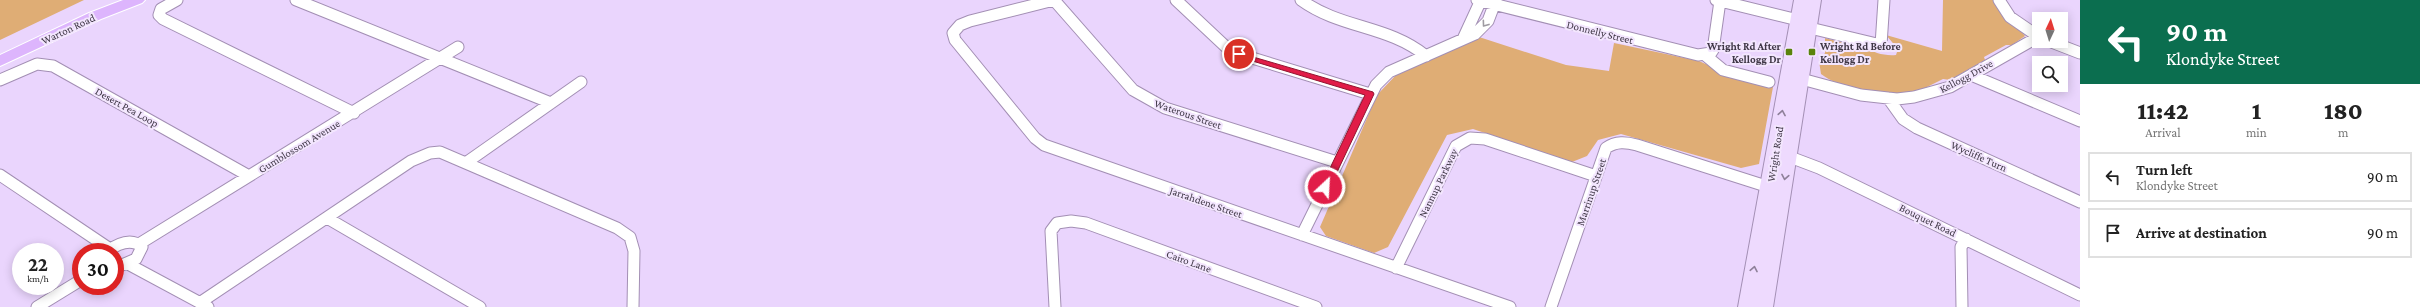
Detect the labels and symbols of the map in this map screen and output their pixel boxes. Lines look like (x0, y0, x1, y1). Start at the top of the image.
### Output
street label: Warton Road (39, 11, 97, 47)
north arrow (2032, 12, 2068, 48)
street label: Donnelly Street (1565, 18, 1635, 47)
one-way arrow (1483, 20, 1490, 27)
pin (1222, 37, 1256, 71)
place label: Wright Rd After Kellogg Dr (1706, 40, 1782, 65)
place label: Wright Rd Before Kellogg Dr (1819, 40, 1901, 65)
marker: Wright Rd After Kellogg Dr (1784, 47, 1794, 57)
marker: Wright Rd Before Kellogg Dr (1807, 47, 1817, 57)
street label: Kellogg Drive (1937, 57, 1995, 96)
street label: Desert Pea Loop (93, 85, 161, 130)
street label: Waterous Street (1153, 97, 1223, 131)
one-way arrow (1777, 110, 1785, 116)
street label: Gumblossom Avenue (256, 117, 342, 175)
street label: Wright Road (1765, 125, 1786, 183)
street label: Wycliffe Turn (1949, 138, 2009, 175)
street label: Nannup Parkway (1416, 146, 1461, 220)
street label: Marrinup Street (1574, 156, 1609, 227)
position arrow (1304, 166, 1346, 208)
one-way arrow (1781, 174, 1790, 180)
street label: Jarrahdene Street (1167, 184, 1244, 221)
street label: Bouquet Road (1897, 201, 1959, 240)
speed limit sign: 30 (72, 243, 124, 295)
street label: Cairo Lane (1165, 247, 1213, 275)
one-way arrow (1750, 266, 1758, 272)

